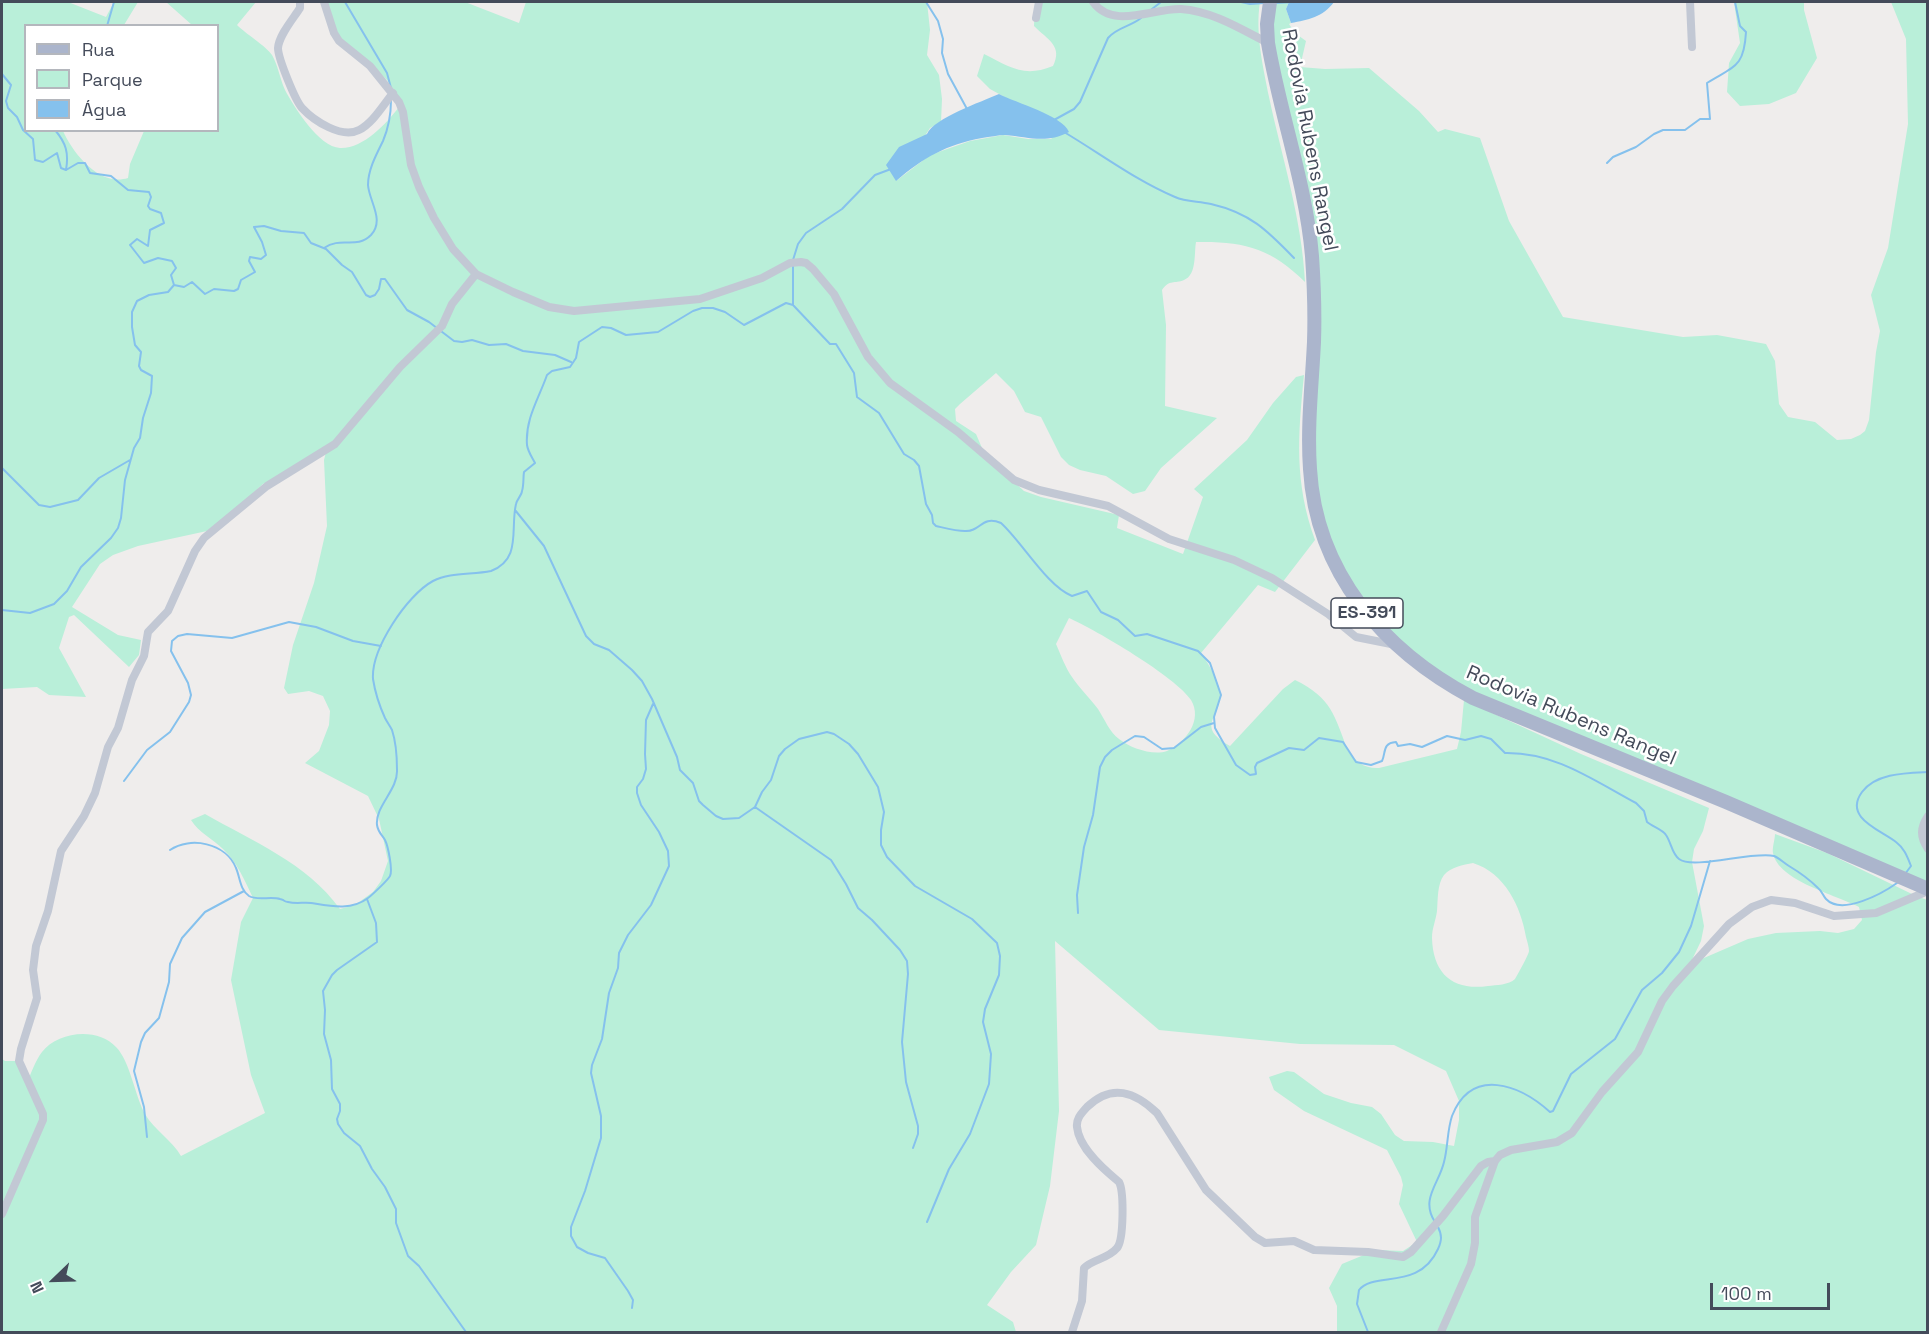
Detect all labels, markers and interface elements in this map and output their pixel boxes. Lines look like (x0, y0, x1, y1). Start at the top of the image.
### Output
legend (24, 24, 219, 132)
street label: Rodovia Rubens Rangel (1276, 27, 1342, 253)
text: Rua (82, 38, 115, 61)
text: Parque (82, 68, 143, 91)
text: Água (82, 98, 126, 121)
road number: ES-391 (1331, 598, 1403, 628)
street label: Rodovia Rubens Rangel (1462, 661, 1680, 771)
north arrow (24, 1250, 84, 1310)
scale bar (1713, 1271, 1833, 1309)
text: N (25, 1278, 49, 1296)
text: 100 m (1721, 1282, 1772, 1305)

